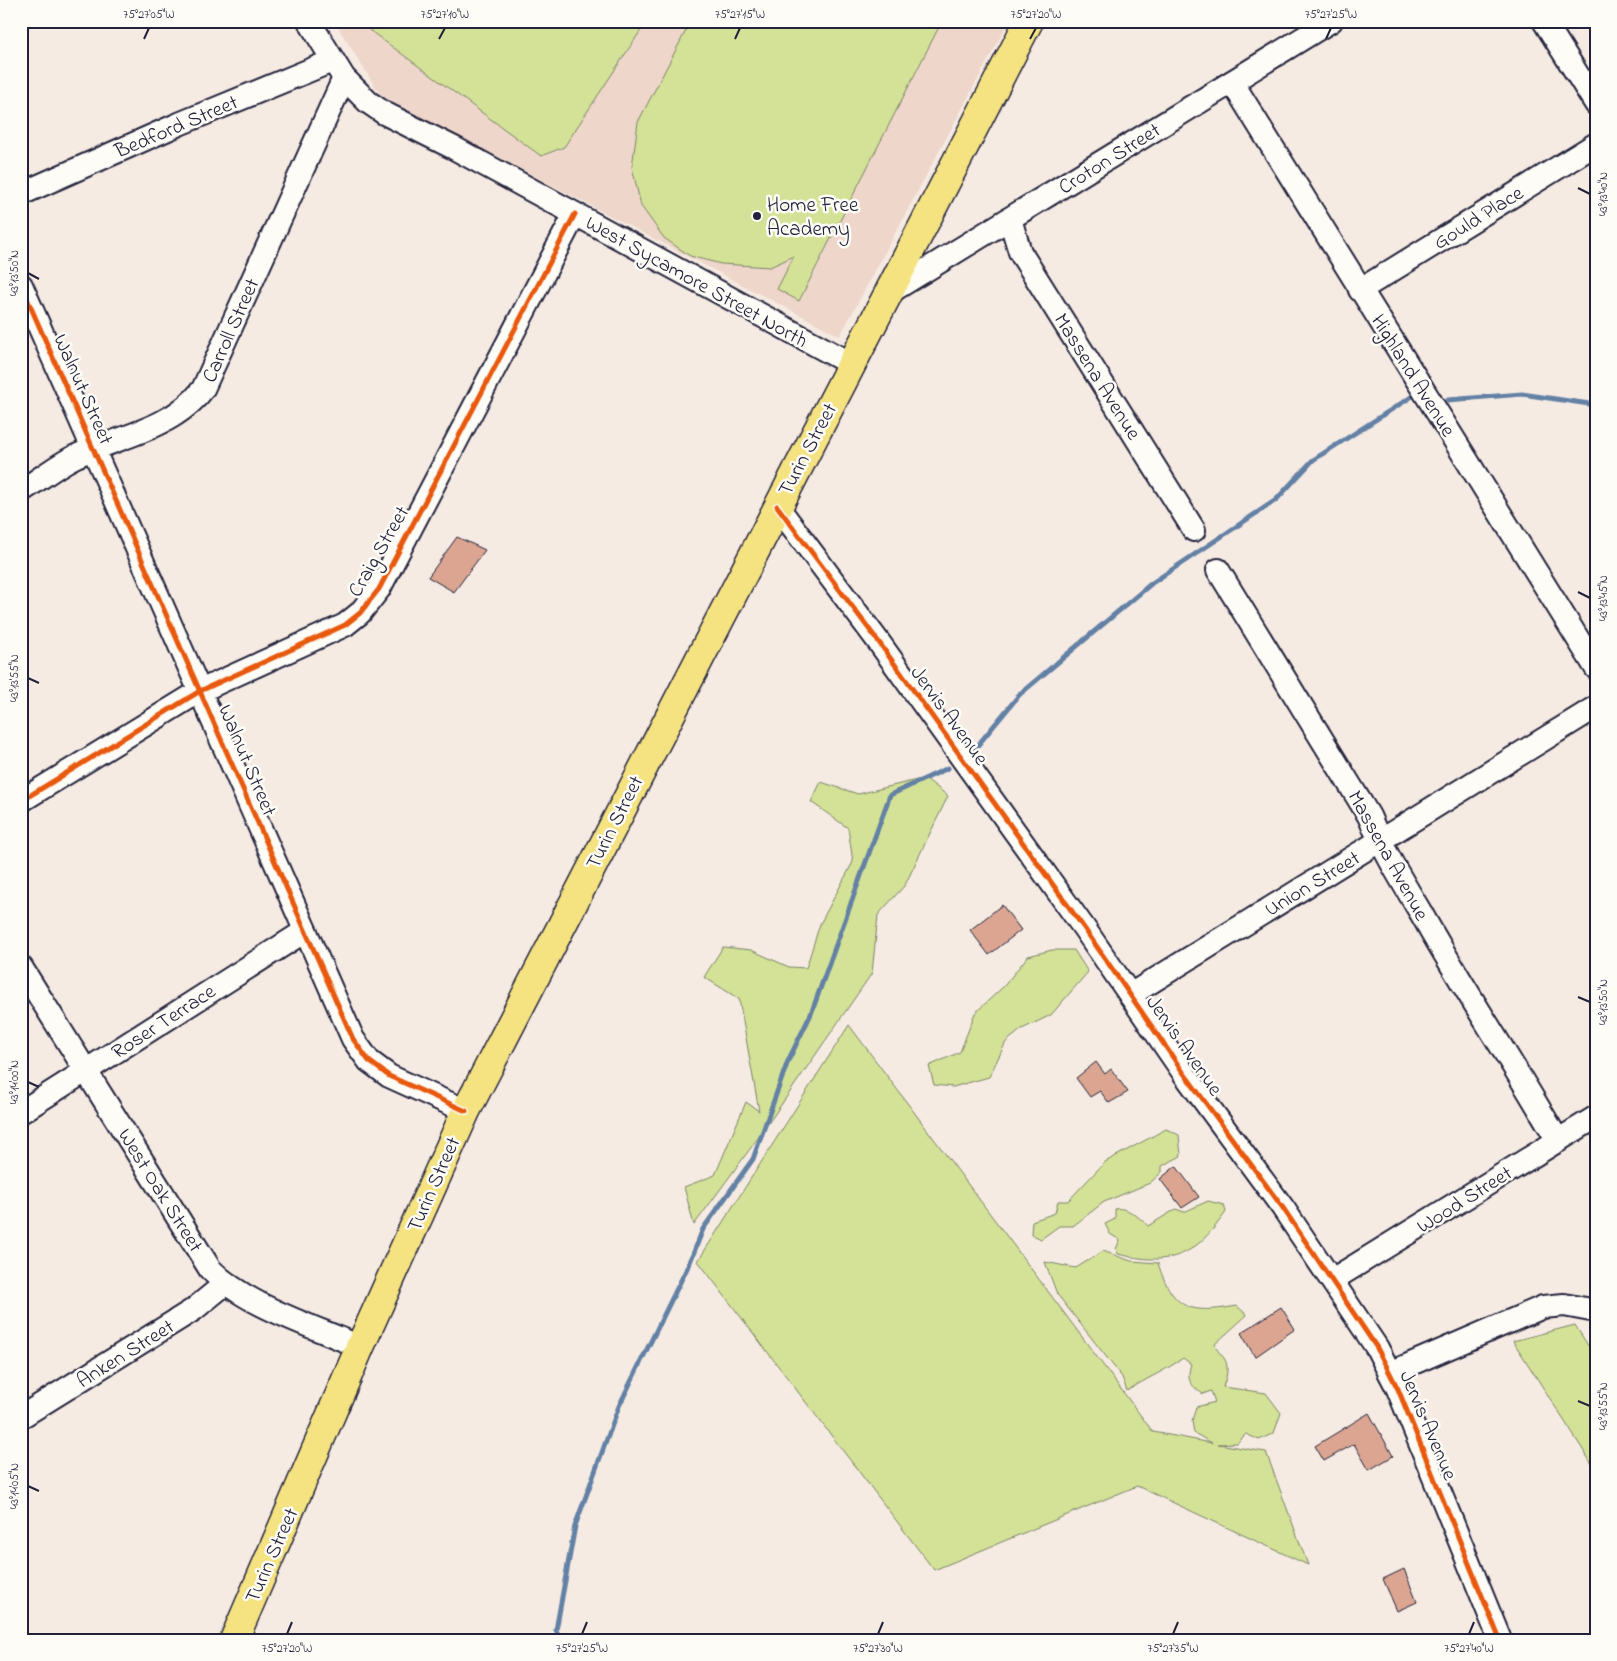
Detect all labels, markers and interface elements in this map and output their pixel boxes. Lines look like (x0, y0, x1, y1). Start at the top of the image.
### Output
text: 75°27'05"W (123, 6, 175, 24)
text: 75°27'10"W (421, 6, 469, 24)
text: 75°27'15"W (715, 6, 765, 24)
text: 75°27'20"W (1011, 6, 1061, 24)
text: 75°27'25"W (1305, 6, 1357, 24)
street label: Bedford Street (110, 88, 243, 168)
street label: Croton Street (1053, 116, 1167, 203)
text: 43°13'40"N (1595, 172, 1613, 216)
street label: Gould Place (1428, 179, 1530, 258)
place label: Home Free Academy (767, 191, 859, 247)
street label: West Sycamore Street North (578, 209, 813, 358)
marker: Home Free Academy (751, 210, 763, 222)
text: 43°13'50"N (6, 250, 24, 296)
street label: Carroll Street (195, 274, 268, 388)
street label: Massena Avenue (1045, 308, 1148, 447)
street label: Highland Avenue (1361, 309, 1462, 445)
street label: Walnut Street (44, 330, 120, 450)
street label: Turin Street (772, 398, 846, 502)
street label: Craig Street (342, 501, 420, 604)
text: 43°13'45"N (1595, 575, 1613, 621)
text: 43°13'55"N (6, 654, 24, 702)
street label: Jervis Avenue (902, 660, 995, 773)
street label: Walnut Street (209, 700, 283, 821)
street label: Turin Street (579, 771, 652, 875)
street label: Massena Avenue (1339, 785, 1436, 927)
street label: Union Street (1260, 844, 1367, 925)
street label: Roser Terrace (106, 977, 223, 1068)
text: 43°13'50"N (1595, 979, 1613, 1025)
street label: Jervis Avenue (1138, 990, 1229, 1103)
text: 43°14'00"N (6, 1060, 24, 1104)
street label: West Oak Street (109, 1123, 209, 1259)
street label: Turin Street (400, 1132, 469, 1237)
street label: Wood Street (1411, 1159, 1519, 1242)
street label: Anken Street (71, 1313, 181, 1397)
street label: Jervis Avenue (1391, 1366, 1464, 1486)
text: 43°13'55"N (1595, 1382, 1613, 1430)
text: 43°14'05"N (6, 1463, 24, 1509)
street label: Turin Street (238, 1503, 307, 1608)
text: 75°27'20"W (262, 1640, 312, 1658)
text: 75°27'25"W (556, 1640, 608, 1658)
text: 75°27'30"W (853, 1640, 903, 1658)
text: 75°27'35"W (1147, 1640, 1199, 1658)
text: 75°27'40"W (1444, 1640, 1494, 1658)

